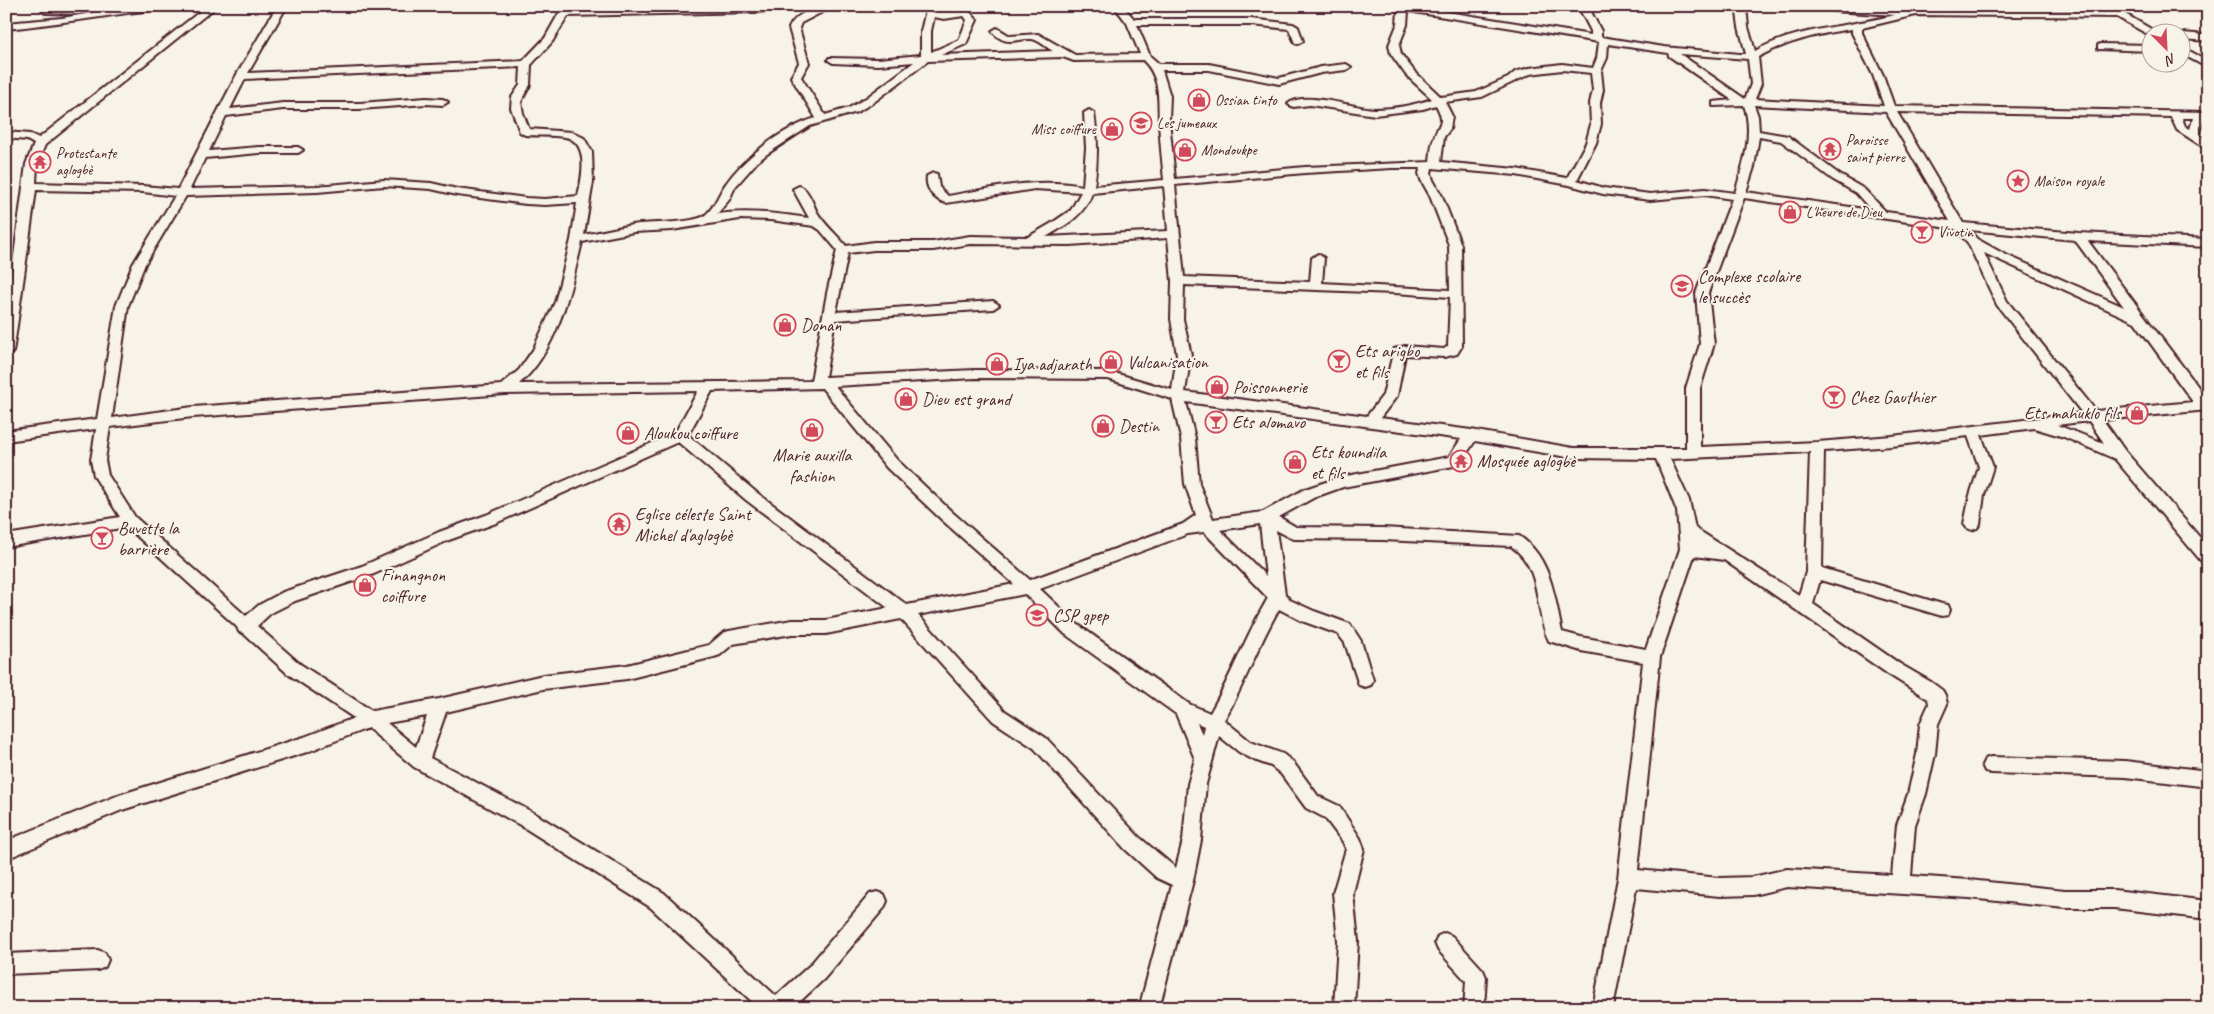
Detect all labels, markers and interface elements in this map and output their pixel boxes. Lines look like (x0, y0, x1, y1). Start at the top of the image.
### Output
north arrow (2142, 22, 2192, 72)
text: N (2162, 50, 2179, 70)
shop icon: Ossian tinto (1187, 88, 1211, 112)
place label: Ossian tinto (1215, 91, 1278, 110)
school or university icon: Les jumeaux (1129, 111, 1153, 135)
place label: Les jumeaux (1157, 114, 1218, 133)
shop icon: Miss coiffure (1100, 117, 1124, 141)
place label: Miss coiffure (1031, 120, 1097, 139)
place label: Paroisse saint pierre (1846, 131, 1906, 167)
temple icon: Paroisse saint pierre (1818, 137, 1842, 161)
shop icon: Mondoukpe (1173, 138, 1197, 162)
place label: Mondoukpe (1201, 141, 1258, 160)
place label: Protestante aglogbè (56, 144, 117, 180)
temple icon: Protestante aglogbè (28, 150, 52, 174)
place icon: Maison royale (2006, 169, 2030, 193)
place label: Maison royale (2034, 172, 2105, 191)
shop icon: L'heure de Dieu (1778, 200, 1802, 224)
place label: L'heure de Dieu (1806, 203, 1883, 222)
bar icon: Vivotin (1910, 220, 1934, 244)
place label: Vivotin (1938, 223, 1974, 242)
place label: Complexe scolaire le succès (1698, 265, 1801, 308)
school or university icon: Complexe scolaire le succès (1670, 274, 1694, 298)
shop icon: Donan (773, 313, 797, 337)
place label: Donan (801, 314, 842, 336)
place label: Ets arigbo et fils (1355, 340, 1421, 383)
bar icon: Ets arigbo et fils (1327, 349, 1351, 373)
shop icon: Vulcanisation (1099, 350, 1123, 374)
place label: Vulcanisation (1127, 351, 1209, 373)
shop icon: Iya adjarath (985, 352, 1009, 376)
place label: Iya adjarath (1013, 353, 1093, 375)
shop icon: Poissonnerie (1205, 375, 1229, 399)
place label: Poissonnerie (1233, 376, 1308, 398)
bar icon: Chez Gauthier (1822, 385, 1846, 409)
place label: Chez Gauthier (1850, 386, 1937, 408)
shop icon: Dieu est grand (894, 387, 918, 411)
place label: Dieu est grand (922, 388, 1013, 410)
shop icon: Ets mahuklo fils (2125, 401, 2149, 425)
place label: Ets mahuklo fils (2024, 402, 2123, 424)
bar icon: Ets alomavo (1204, 410, 1228, 434)
place label: Ets alomavo (1232, 411, 1307, 433)
shop icon: Destin (1091, 414, 1115, 438)
place label: Destin (1119, 415, 1160, 437)
shop icon: Marie auxilla fashion (800, 418, 824, 442)
shop icon: Aloukou coiffure (616, 421, 640, 445)
place label: Aloukou coiffure (644, 422, 739, 444)
place label: Ets koundila et fils (1311, 441, 1387, 484)
place label: Marie auxilla fashion (773, 444, 853, 487)
temple icon: Mosquée aglogbè (1449, 449, 1473, 473)
shop icon: Ets koundila et fils (1283, 450, 1307, 474)
place label: Mosquée aglogbè (1477, 450, 1576, 472)
place label: Eglise céleste Saint Michel d'aglogbè (635, 503, 753, 546)
temple icon: Eglise céleste Saint Michel d'aglogbè (607, 512, 631, 536)
place label: Buvette la barrière (118, 517, 180, 560)
bar icon: Buvette la barrière (90, 526, 114, 550)
place label: Finangnon coiffure (381, 564, 446, 607)
shop icon: Finangnon coiffure (353, 573, 377, 597)
school or university icon: CSP gpep (1025, 603, 1049, 627)
place label: CSP gpep (1053, 604, 1109, 626)

